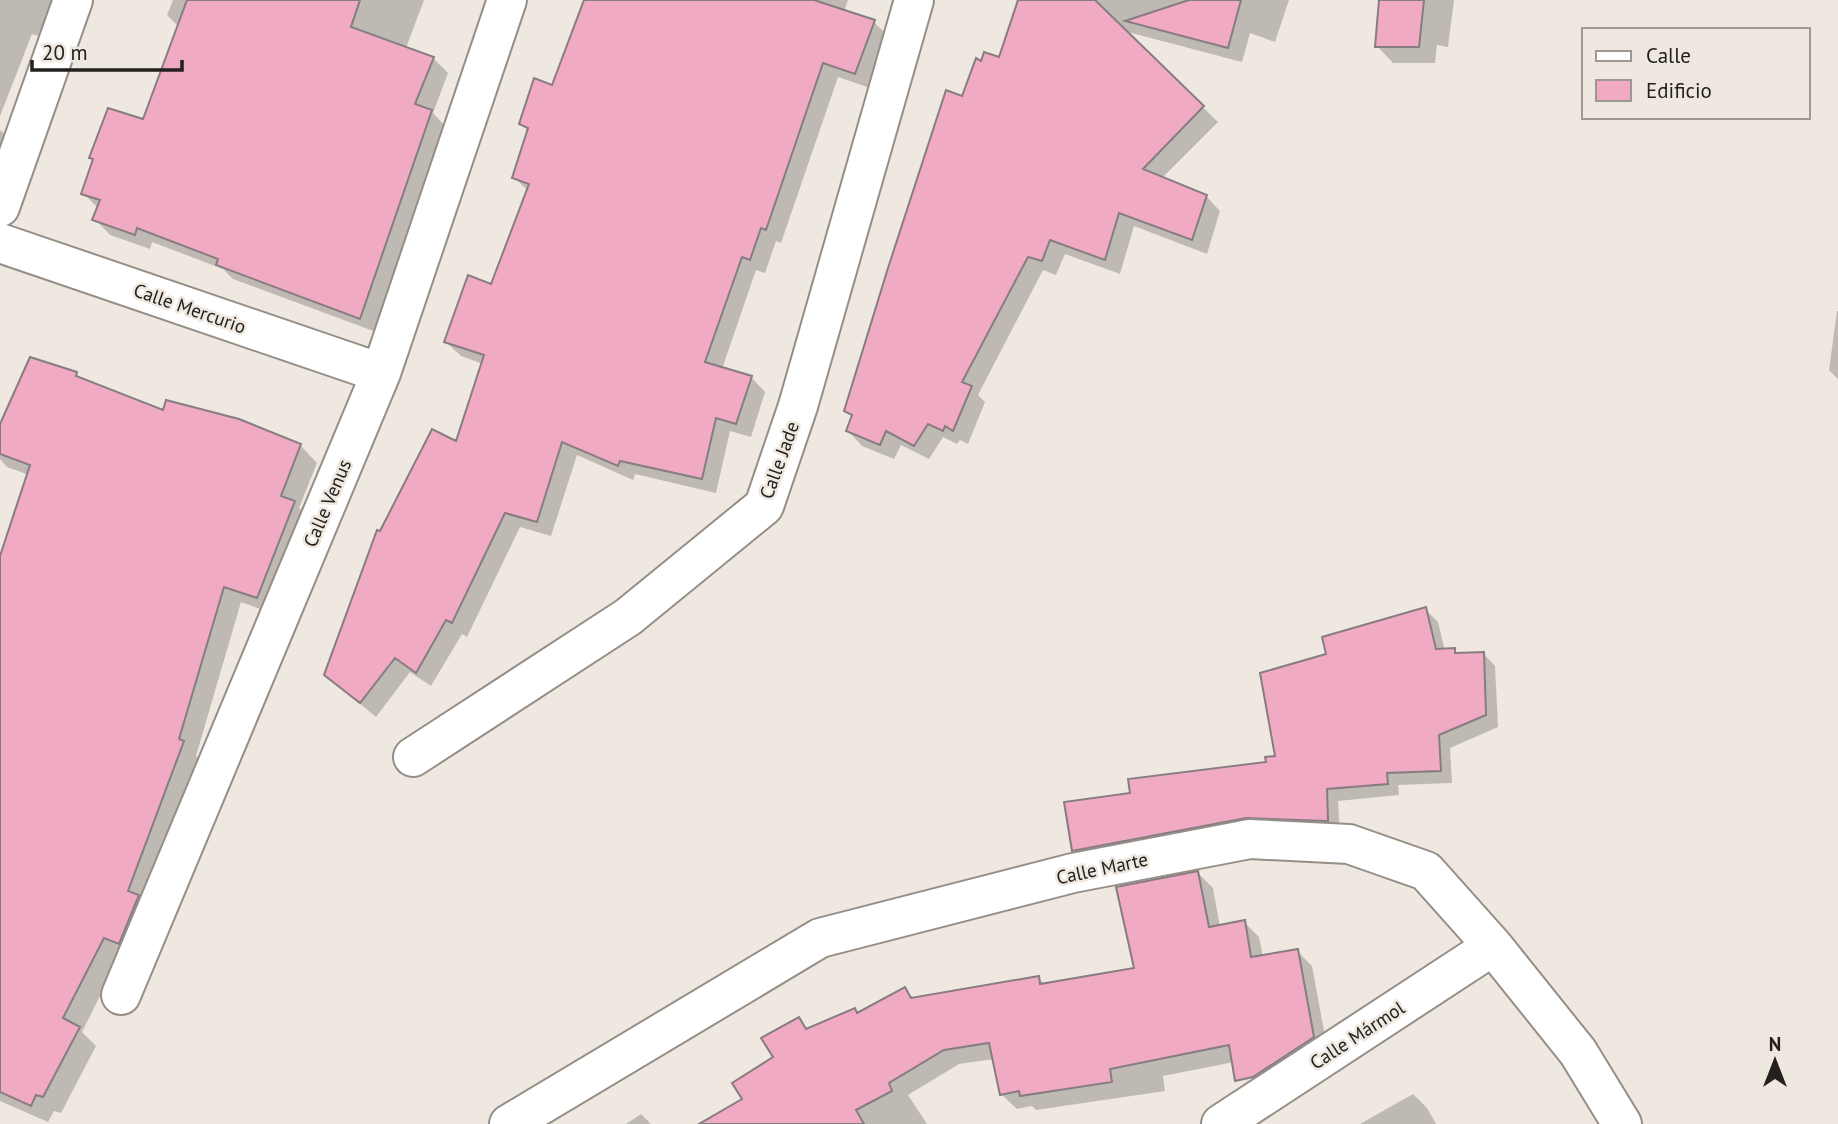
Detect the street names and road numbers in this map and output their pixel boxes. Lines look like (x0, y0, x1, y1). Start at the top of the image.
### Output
street label: Calle Mercurio (131, 278, 249, 338)
street label: Calle Jade (754, 418, 804, 502)
street label: Calle Venus (298, 455, 356, 551)
street label: Calle Marte (1054, 847, 1150, 889)
street label: Calle Mármol (1305, 995, 1409, 1074)

